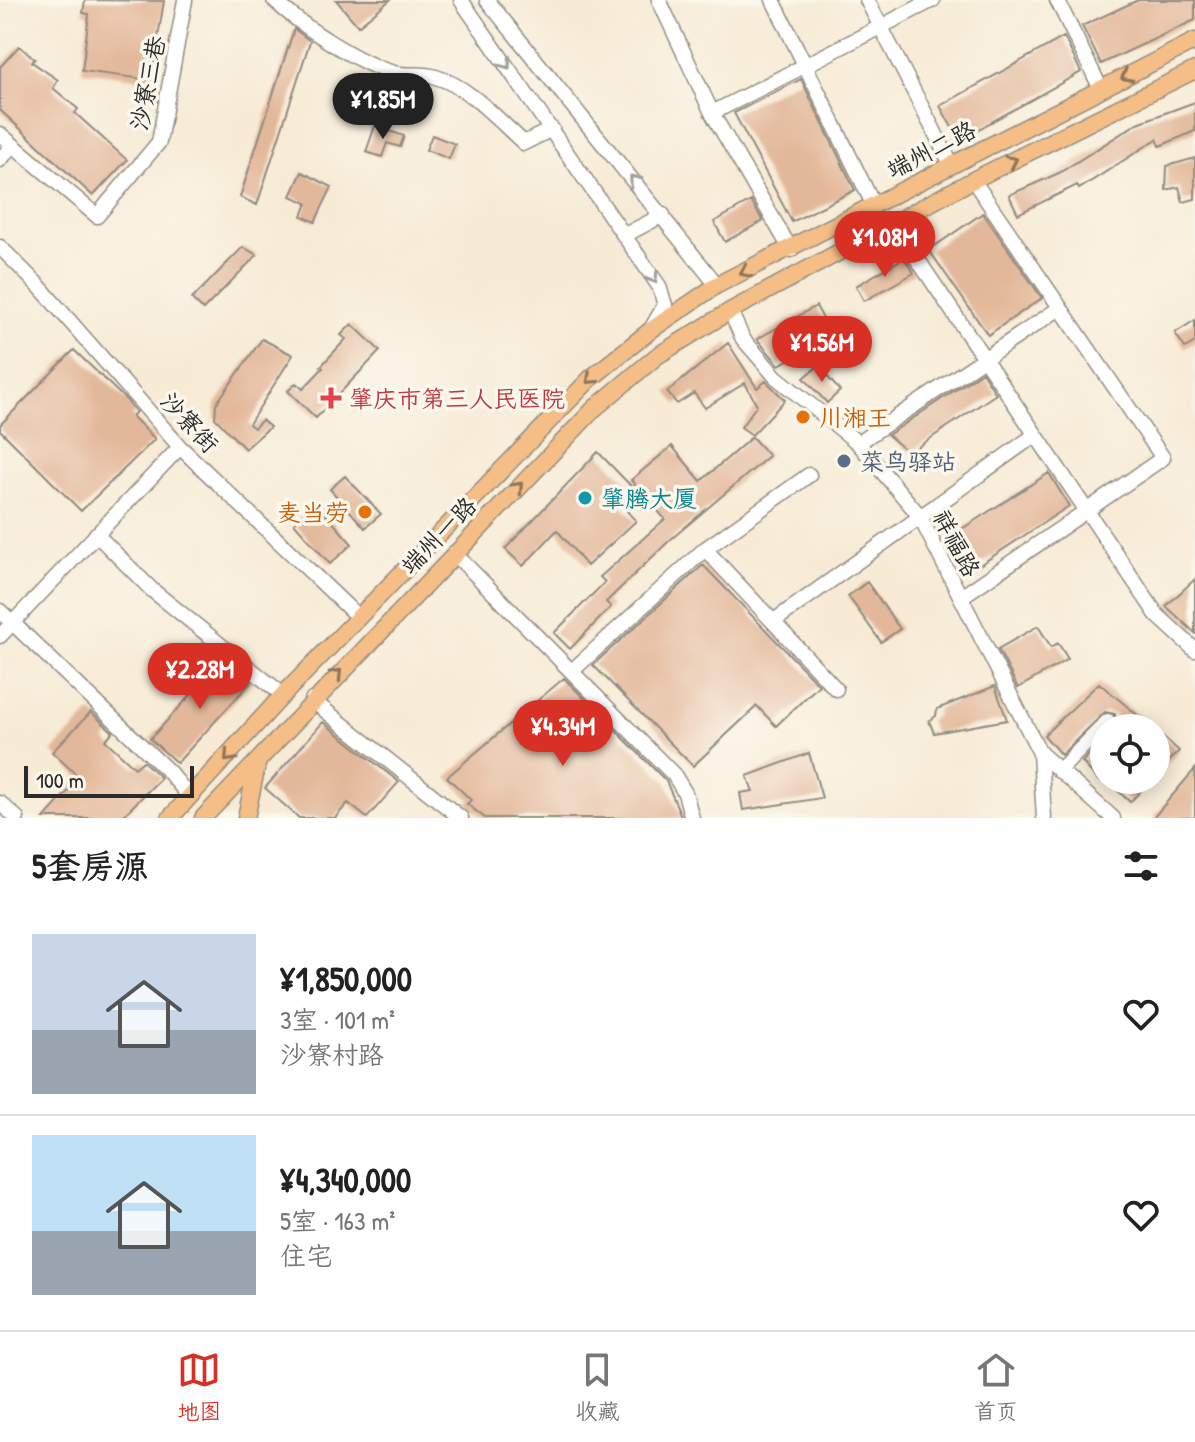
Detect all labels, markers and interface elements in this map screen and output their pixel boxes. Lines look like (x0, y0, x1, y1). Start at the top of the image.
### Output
street label: 沙寮三巷 (122, 33, 172, 133)
one-way arrow (496, 55, 511, 69)
one-way arrow (1119, 67, 1134, 82)
pin: ¥1.85M (318, 73, 448, 141)
text: ¥1.85M (351, 81, 415, 116)
street label: 端州二路 (881, 113, 981, 185)
one-way arrow (1003, 155, 1018, 171)
one-way arrow (629, 175, 644, 189)
pin: ¥1.08M (820, 211, 950, 279)
text: ¥1.08M (852, 219, 918, 254)
one-way arrow (739, 262, 753, 278)
one-way arrow (643, 269, 658, 284)
pin: ¥1.56M (757, 316, 887, 384)
text: ¥1.56M (790, 324, 854, 359)
one-way arrow (585, 370, 600, 384)
place label: 肇庆市第三人民医院 (349, 382, 565, 414)
street label: 沙寮街 (154, 385, 226, 459)
marker: 肇庆市第三人民医院 (320, 387, 342, 409)
place label: 川湘王 (819, 401, 891, 433)
marker: 川湘王 (794, 408, 812, 426)
place label: 菜鸟驿站 (860, 445, 956, 477)
marker: 菜鸟驿站 (835, 452, 853, 470)
one-way arrow (509, 482, 523, 496)
place label: 肇腾大厦 (601, 482, 697, 514)
street label: 端州一路 (393, 489, 483, 581)
marker: 肇腾大厦 (576, 489, 594, 507)
place label: 麦当劳 (277, 496, 349, 528)
marker: 麦当劳 (356, 503, 374, 521)
street label: 祥福路 (926, 504, 988, 582)
pin: ¥2.28M (135, 643, 265, 711)
text: ¥2.28M (166, 651, 234, 686)
one-way arrow (328, 669, 343, 683)
pin: ¥4.34M (498, 700, 628, 768)
text: ¥4.34M (531, 708, 595, 743)
map controls (1090, 714, 1170, 794)
button: locate (1090, 714, 1170, 794)
one-way arrow (224, 747, 239, 762)
scale bar (24, 762, 194, 798)
text: 100 m (36, 765, 84, 795)
text: 5套房源 (32, 843, 148, 889)
icon: filters (1119, 844, 1163, 888)
text: ¥1,850,000 (280, 956, 412, 1002)
icon: home (96, 966, 192, 1062)
icon: heart (1119, 992, 1163, 1036)
text: 3室 · 101 m² (280, 1002, 395, 1037)
text: 沙寮村路 (280, 1037, 384, 1072)
text: ¥4,340,000 (280, 1157, 411, 1203)
icon: home (96, 1167, 192, 1263)
icon: heart (1119, 1193, 1163, 1237)
text: 5室 · 163 m² (280, 1203, 395, 1238)
text: 住宅 (280, 1238, 332, 1273)
tab: 地图 (177, 1348, 221, 1426)
tab: 收藏 (575, 1348, 620, 1426)
tab: 首页 (974, 1348, 1018, 1426)

